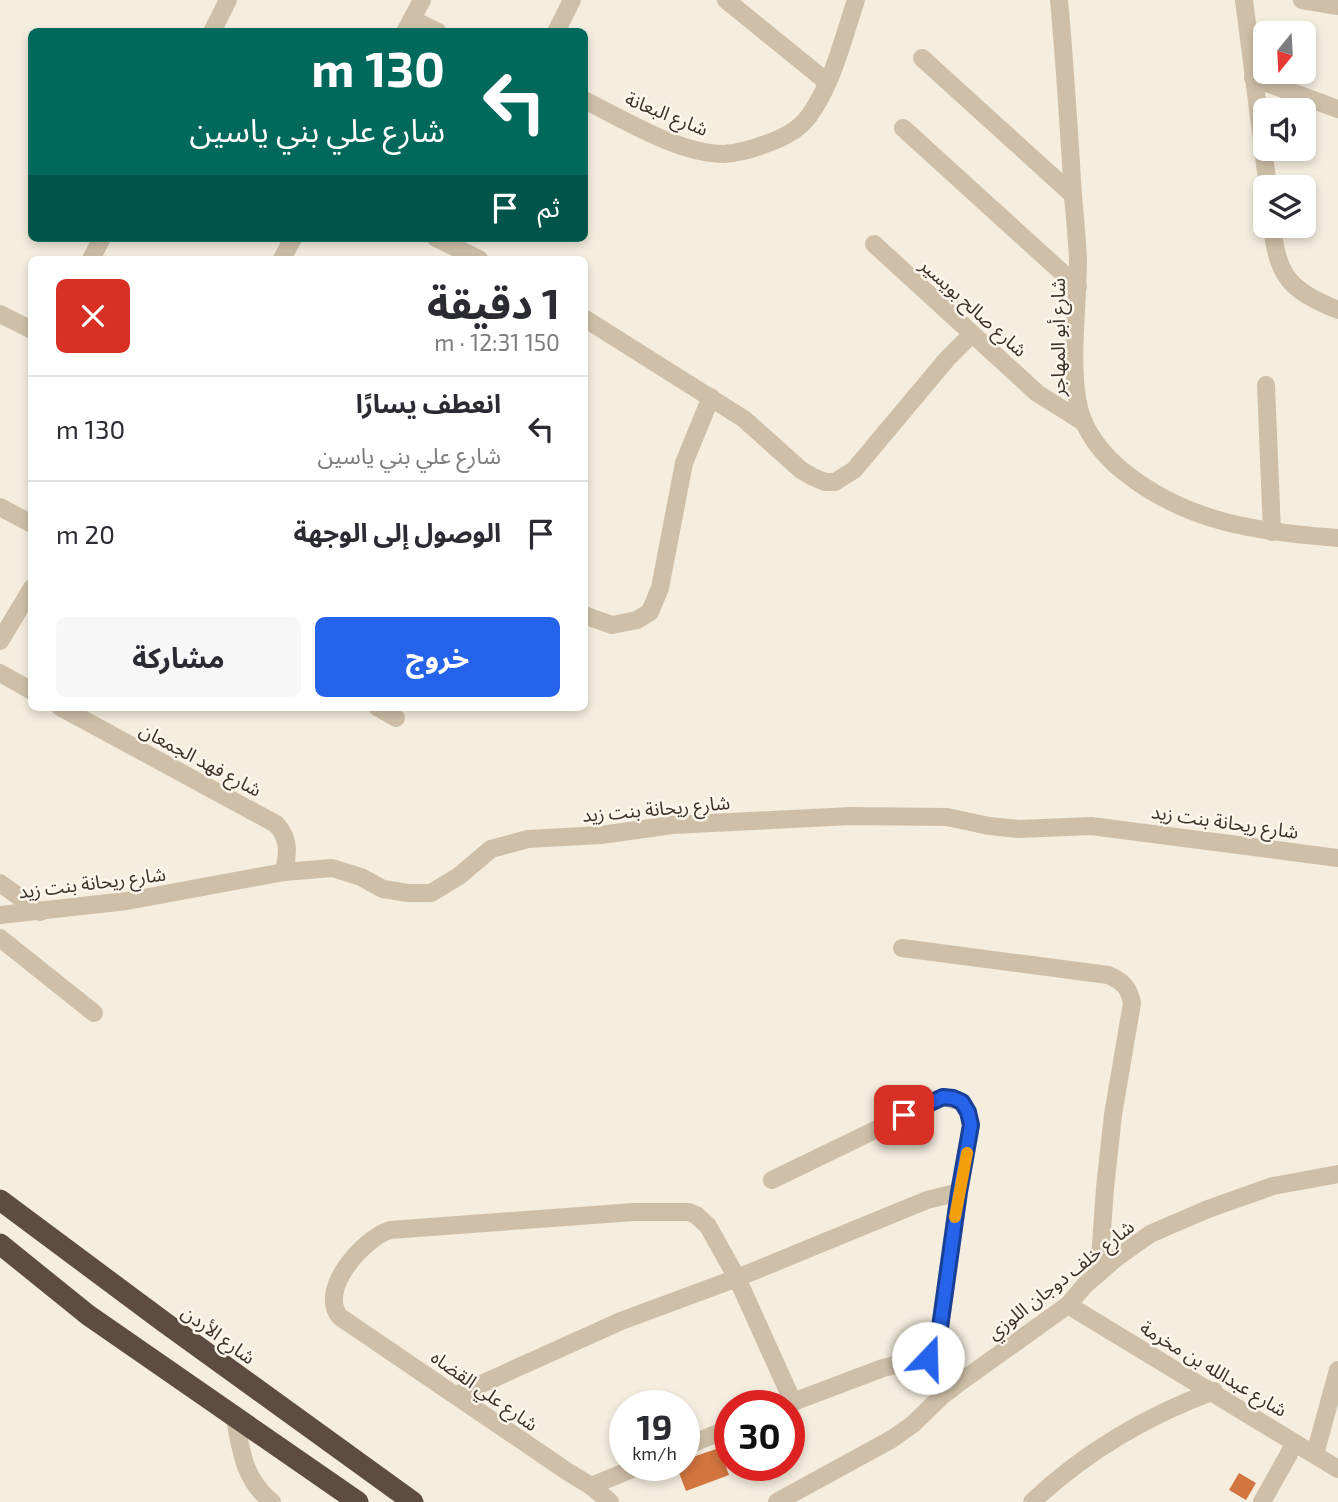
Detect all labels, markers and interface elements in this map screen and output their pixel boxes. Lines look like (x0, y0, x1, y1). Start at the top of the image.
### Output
north arrow (1253, 21, 1316, 84)
map controls (1253, 21, 1316, 238)
text: 130 m (311, 38, 445, 97)
icon: left (469, 56, 560, 147)
street label: شارع البعانة (621, 86, 712, 143)
button: sound (1253, 98, 1316, 161)
text: شارع علي بني ياسين (190, 110, 445, 148)
button: layers (1253, 175, 1316, 238)
icon: arrive (486, 189, 524, 227)
text: ثم (538, 191, 560, 222)
street label: شارع صالح بويسير (912, 252, 1032, 364)
text: 1 دقيقة (427, 277, 560, 327)
street label: شارع أبو المهاجر (1046, 278, 1072, 397)
button: close (56, 279, 130, 353)
text: 150 m · 12:31 (434, 328, 560, 356)
text: انعطف يسارًا (356, 387, 501, 418)
icon: left (522, 410, 560, 448)
text: 130 m (56, 413, 125, 444)
text: شارع علي بني ياسين (317, 441, 501, 469)
icon: arrive (522, 515, 560, 553)
text: الوصول إلى الوجهة (293, 516, 501, 547)
text: 20 m (56, 518, 115, 549)
button: مشاركة (56, 617, 301, 697)
button: خروج (315, 617, 560, 697)
street label: شارع فهد الجمعان (135, 717, 266, 803)
street label: شارع ريحانة بنت زيد (581, 790, 731, 829)
street label: شارع ريحانة بنت زيد (1150, 799, 1300, 846)
street label: شارع ريحانة بنت زيد (17, 862, 167, 905)
pin (874, 1085, 934, 1145)
icon: arrive (885, 1096, 923, 1134)
street label: شارع خلف دوجان اللوزي (982, 1214, 1141, 1347)
street label: شارع الأردن (176, 1300, 260, 1371)
street label: شارع عبدالله بن مخرمة (1135, 1315, 1292, 1424)
position arrow (891, 1321, 965, 1395)
street label: شارع علي القضاه (425, 1345, 543, 1439)
speed limit sign: 30 (714, 1390, 805, 1481)
text: 19 (637, 1405, 672, 1447)
text: km/h (632, 1442, 677, 1464)

